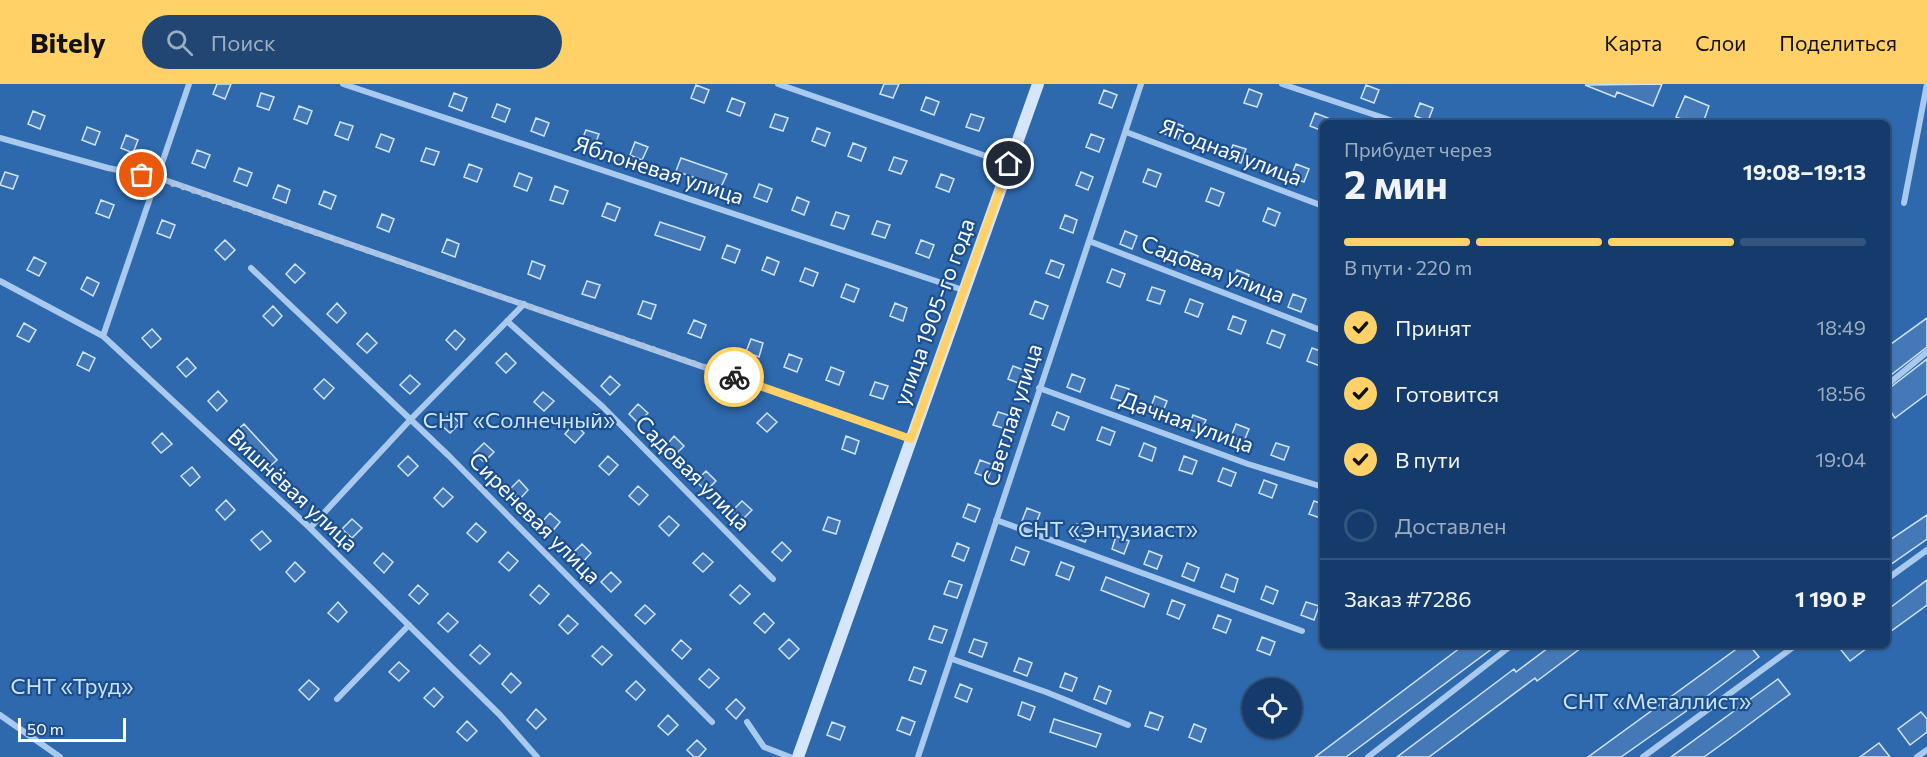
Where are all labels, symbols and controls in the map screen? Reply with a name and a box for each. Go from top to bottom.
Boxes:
search box [142,15,562,69]
text: Bitely [30,25,106,59]
icon: search [163,26,196,59]
text: Поиск [211,29,276,56]
text: Карта [1604,30,1662,55]
text: Слои [1695,30,1746,55]
text: Поделиться [1779,30,1897,55]
street label: Ягодная улица [1156,112,1306,191]
street label: Яблоневая улица [571,129,747,210]
text: Прибудет через [1344,137,1492,161]
pin [983,138,1034,189]
icon: home [992,147,1025,180]
pin [116,149,167,200]
icon: bag [125,158,158,191]
text: 19:08–19:13 [1743,158,1866,185]
text: 2 мин [1344,159,1448,207]
street label: улица 1905-го года [887,215,980,409]
street label: Садовая улица [1138,229,1289,308]
text: В пути · 220 m [1344,255,1472,279]
icon: check [1344,311,1377,344]
text: Принят [1395,314,1471,341]
text: 18:49 [1816,315,1866,339]
street label: Светлая улица [976,340,1047,490]
courier [704,347,764,407]
icon: bike [718,361,751,394]
icon: check [1344,377,1377,410]
text: Готовится [1395,380,1499,407]
text: 18:56 [1817,381,1866,405]
street label: Дачная улица [1117,385,1258,458]
park label: СНТ «Солнечный» [423,406,615,433]
street label: Садовая улица [630,410,756,536]
street label: Вишнёвая улица [223,422,364,557]
icon: check [1344,443,1377,476]
street label: Сиреневая улица [464,446,607,589]
text: В пути [1395,446,1460,473]
text: 19:04 [1816,447,1866,471]
text: Доставлен [1395,512,1507,539]
park label: СНТ «Энтузиаст» [1018,515,1198,542]
text: Заказ #7286 [1344,585,1472,612]
text: 1 190 ₽ [1795,585,1866,612]
park label: СНТ «Труд» [11,672,133,699]
map controls [1242,678,1302,738]
button: locate [1242,678,1302,738]
park label: СНТ «Металлист» [1563,687,1751,714]
scale bar [18,715,126,742]
text: 50 m [27,719,64,738]

